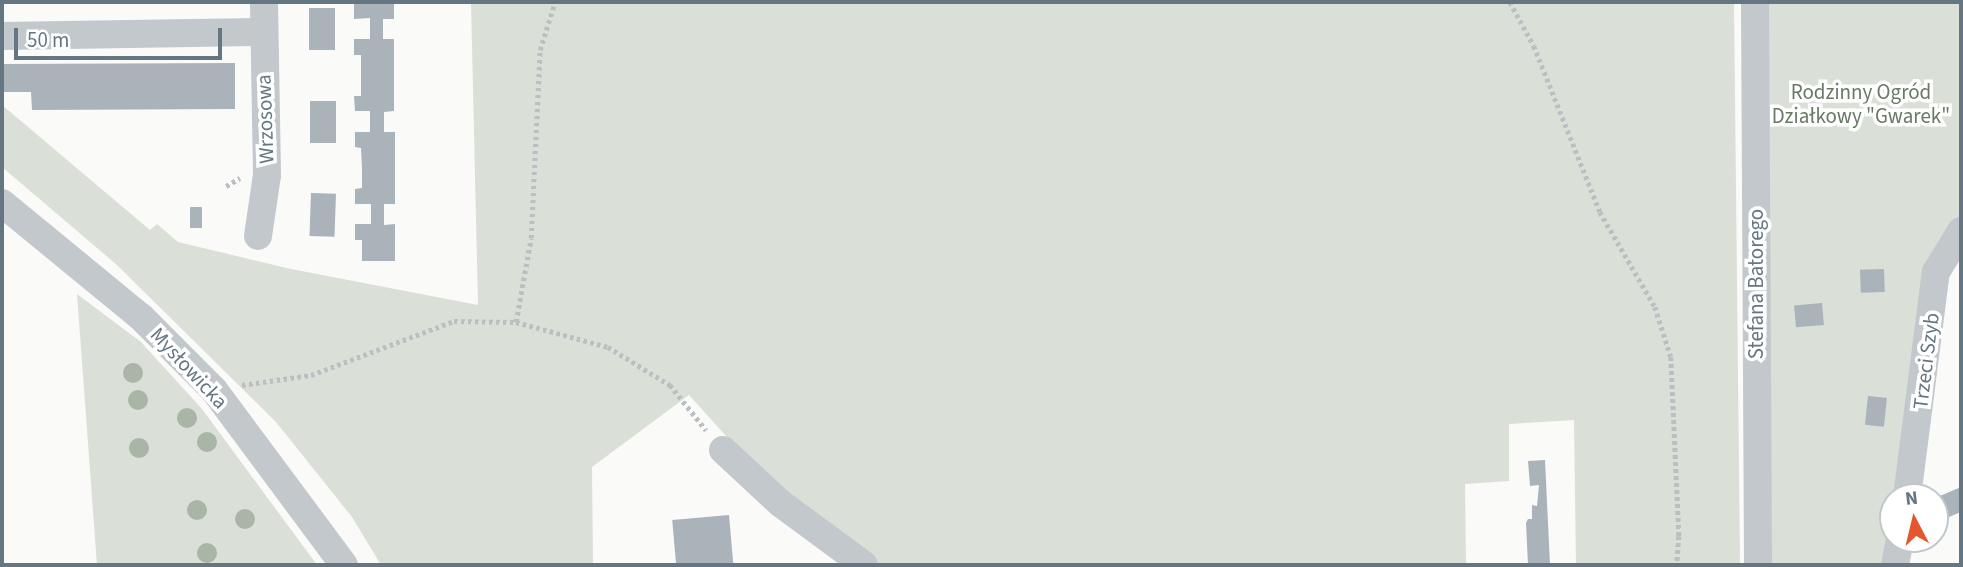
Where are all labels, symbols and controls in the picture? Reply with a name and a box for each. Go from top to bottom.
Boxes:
scale bar [18,14,226,58]
text: 50 m [27,25,69,55]
street label: Wrzosowa [251,74,279,164]
park label: Rodzinny Ogród Działkowy "Gwarek" [1772,79,1950,129]
street label: Stefana Batorego [1743,209,1769,359]
street label: Trzeci Szyb [1908,311,1944,411]
street label: Mysłowicka [145,322,233,414]
north arrow [1879,483,1949,553]
text: N [1904,484,1920,513]

